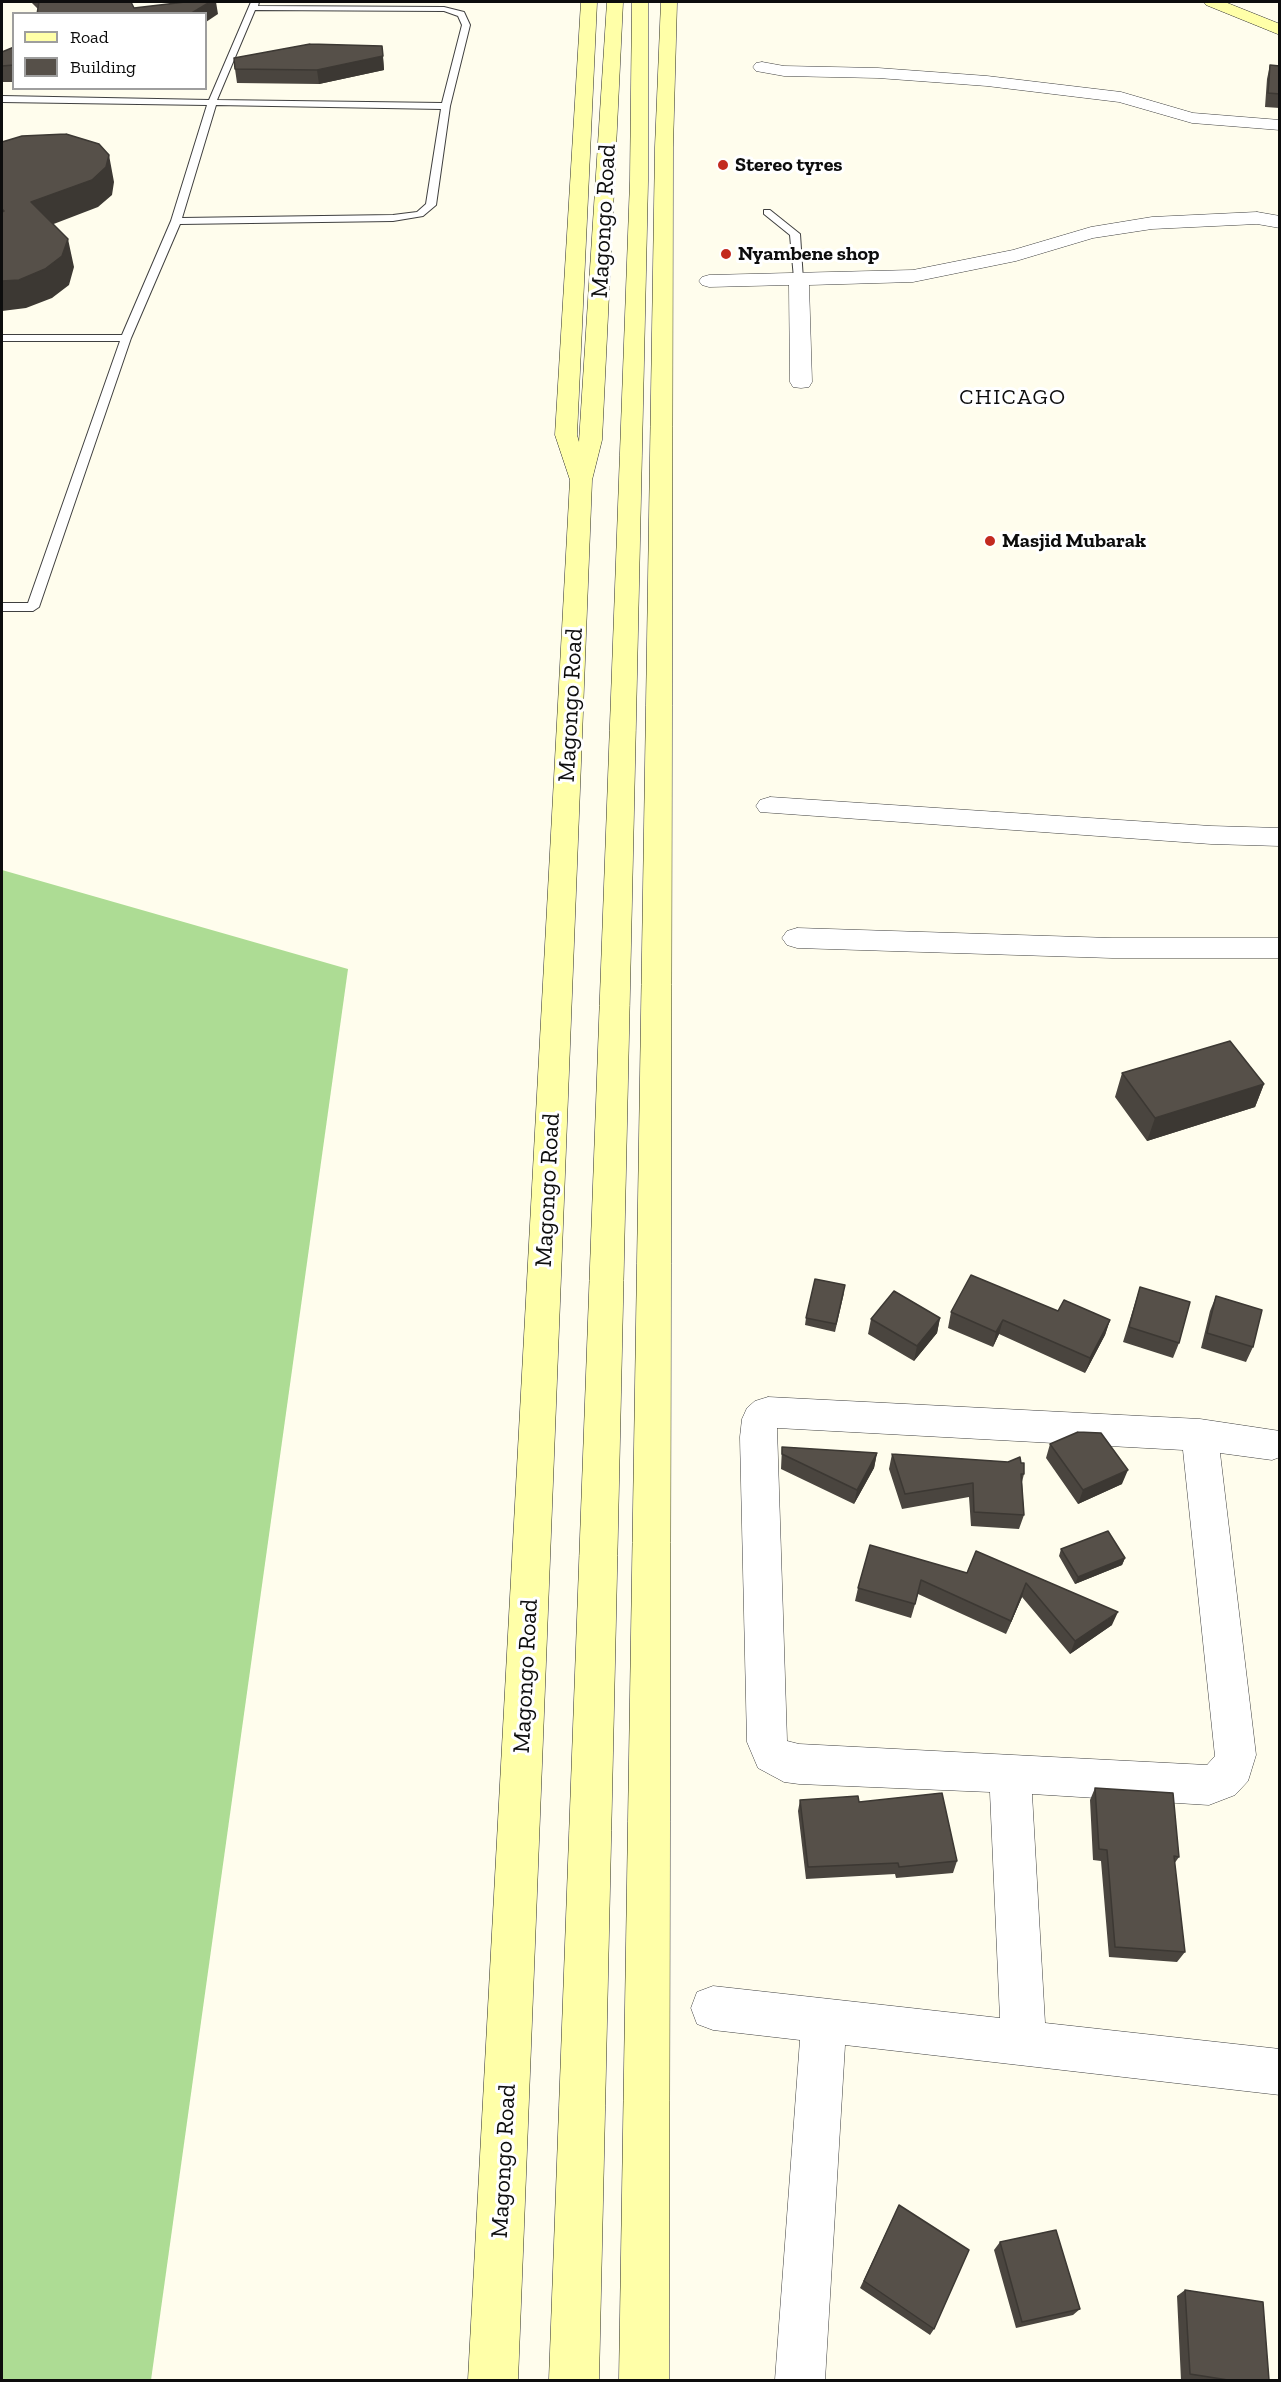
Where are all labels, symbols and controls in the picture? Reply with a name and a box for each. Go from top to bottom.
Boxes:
legend [12,12,207,90]
text: Road [70,26,109,48]
text: Building [70,56,136,78]
street label: Magongo Road [586,143,622,299]
place label: Stereo tyres [735,153,843,177]
marker: Stereo tyres [716,158,730,172]
place label: Nyambene shop [738,242,879,266]
marker: Nyambene shop [719,247,733,261]
district label: CHICAGO [959,385,1067,411]
place label: Masjid Mubarak [1002,529,1146,553]
marker: Masjid Mubarak [983,534,997,548]
street label: Magongo Road [553,627,589,783]
street label: Magongo Road [530,1112,566,1268]
street label: Magongo Road [508,1598,544,1754]
street label: Magongo Road [486,2083,522,2239]

